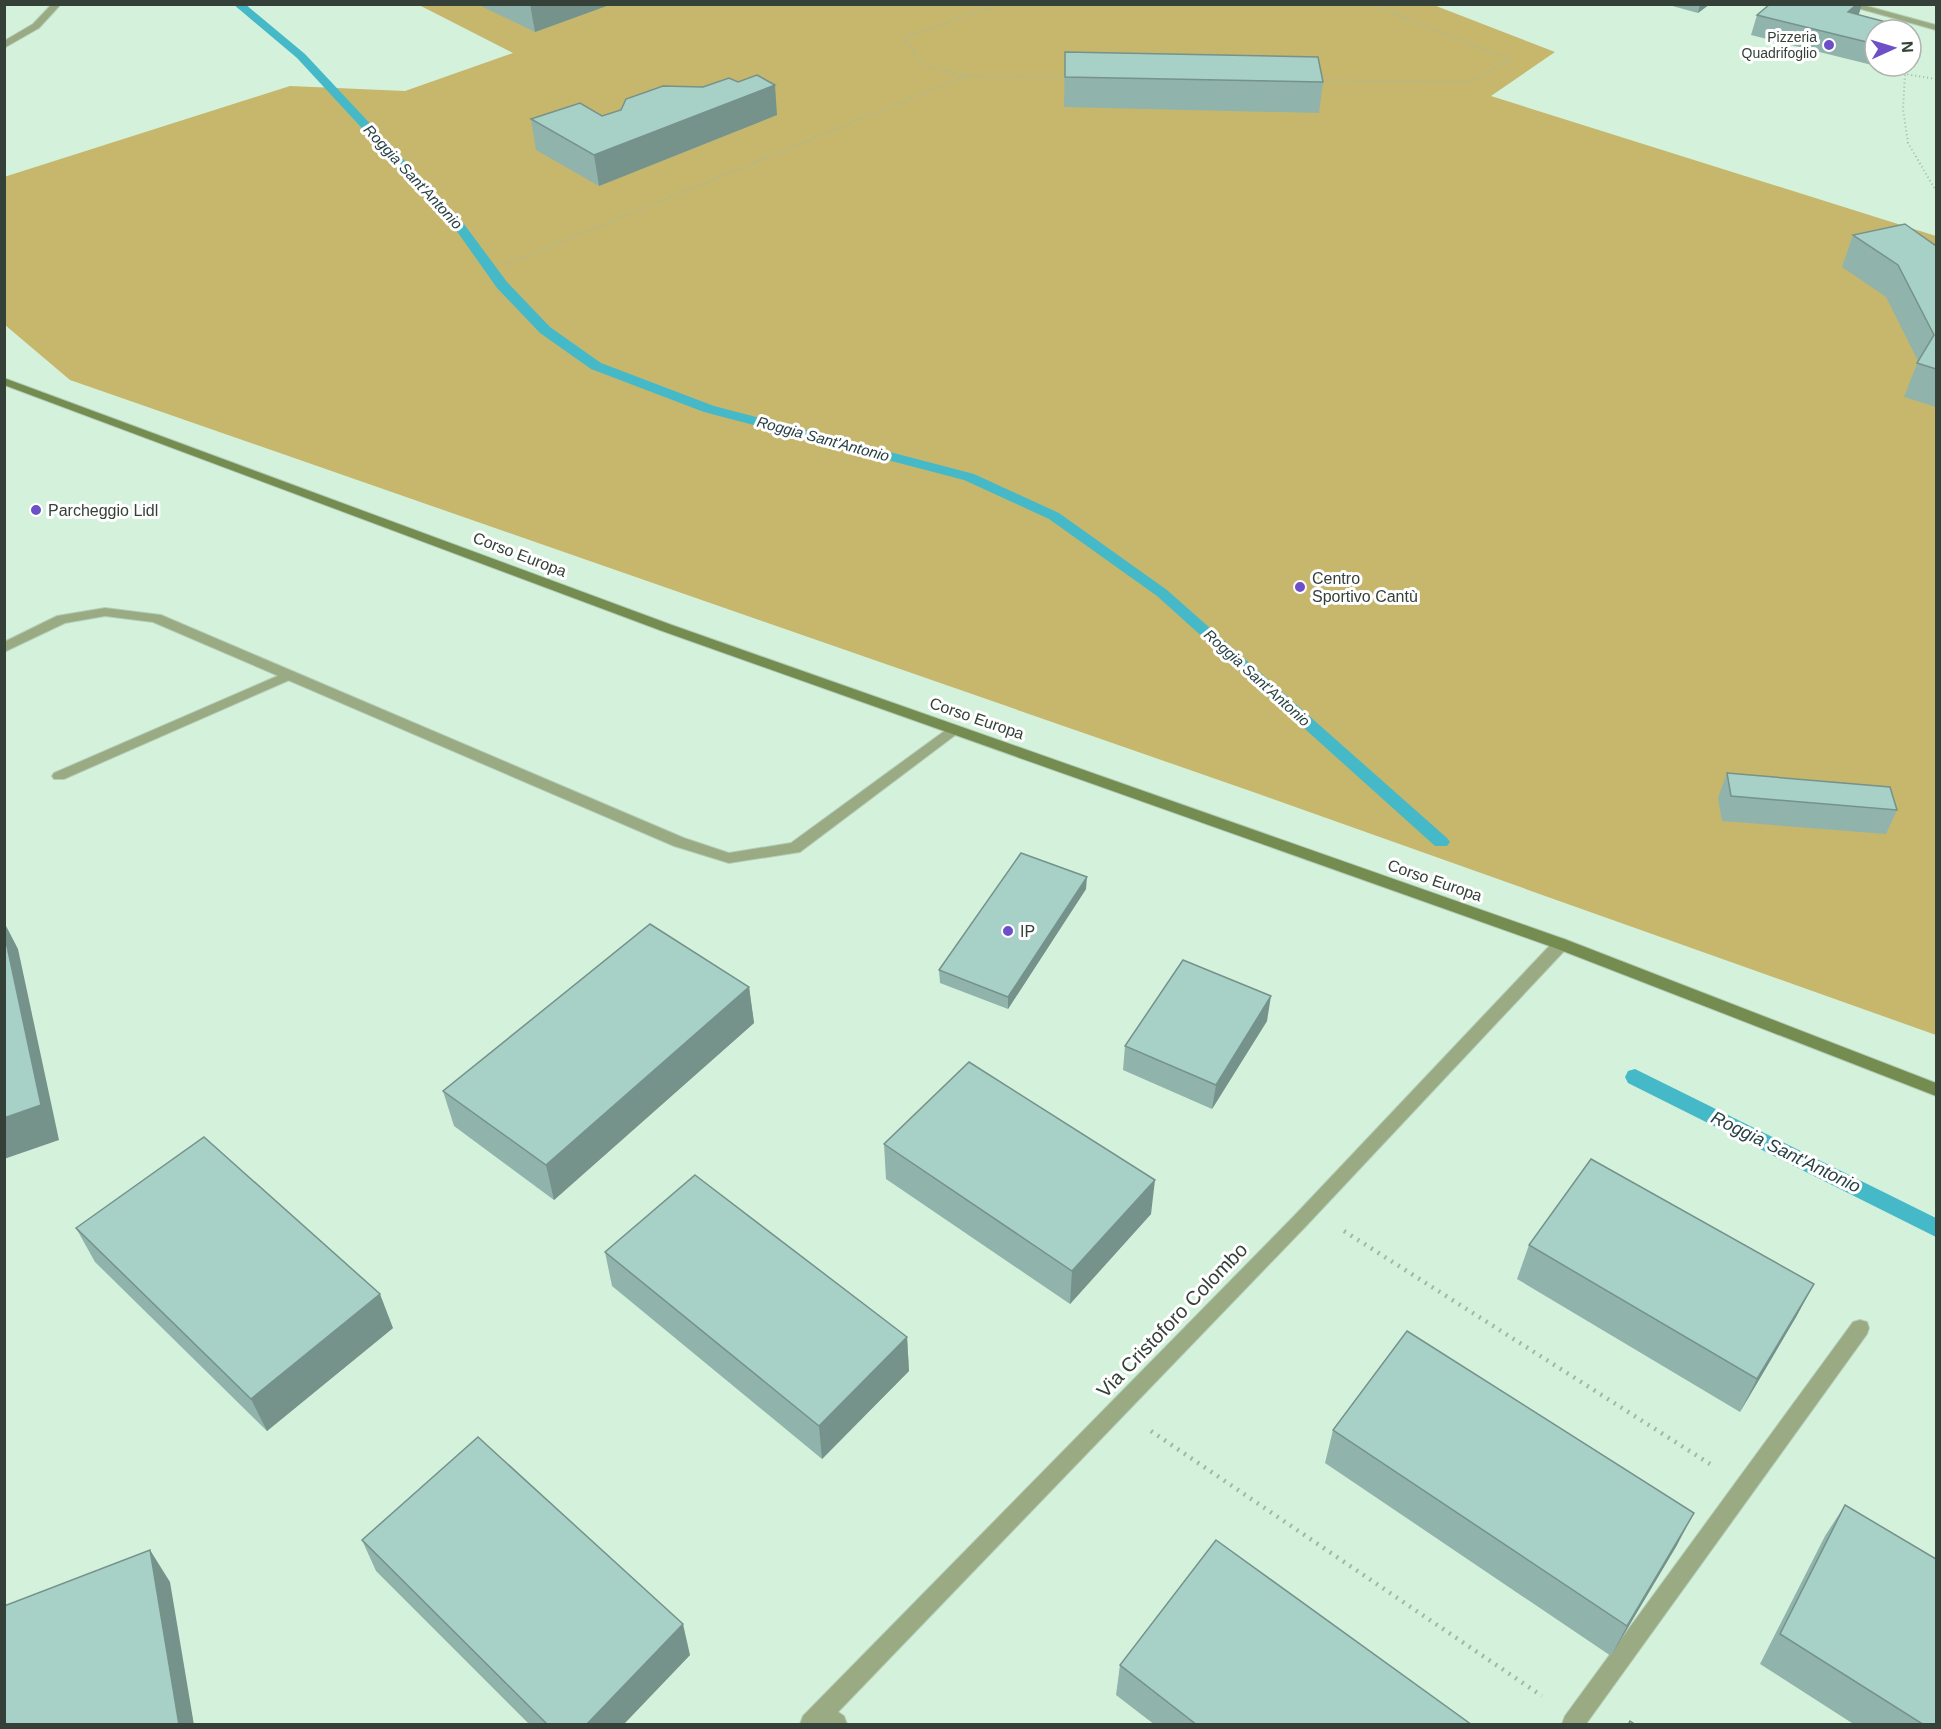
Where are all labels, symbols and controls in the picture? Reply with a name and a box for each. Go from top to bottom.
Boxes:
north arrow [1863,18,1923,78]
place label: Pizzeria Quadrifoglio [1742,29,1817,61]
marker: Pizzeria Quadrifoglio [1822,38,1836,52]
text: N [1899,41,1916,53]
water label: Roggia Sant'Antonio [361,121,466,232]
water label: Roggia Sant'Antonio [755,413,891,464]
place label: Parcheggio Lidl [48,502,158,519]
marker: Parcheggio Lidl [29,503,43,517]
street label: Corso Europa [471,529,569,580]
place label: Centro Sportivo Cantù [1312,570,1418,605]
marker: Centro Sportivo Cantù [1293,580,1307,594]
water label: Roggia Sant'Antonio [1201,626,1314,730]
street label: Corso Europa [927,694,1026,743]
street label: Corso Europa [1385,856,1484,905]
place label: IP [1020,923,1035,940]
marker: IP [1001,924,1015,938]
water label: Roggia Sant'Antonio [1708,1107,1864,1197]
street label: Via Cristoforo Colombo [1092,1238,1252,1402]

